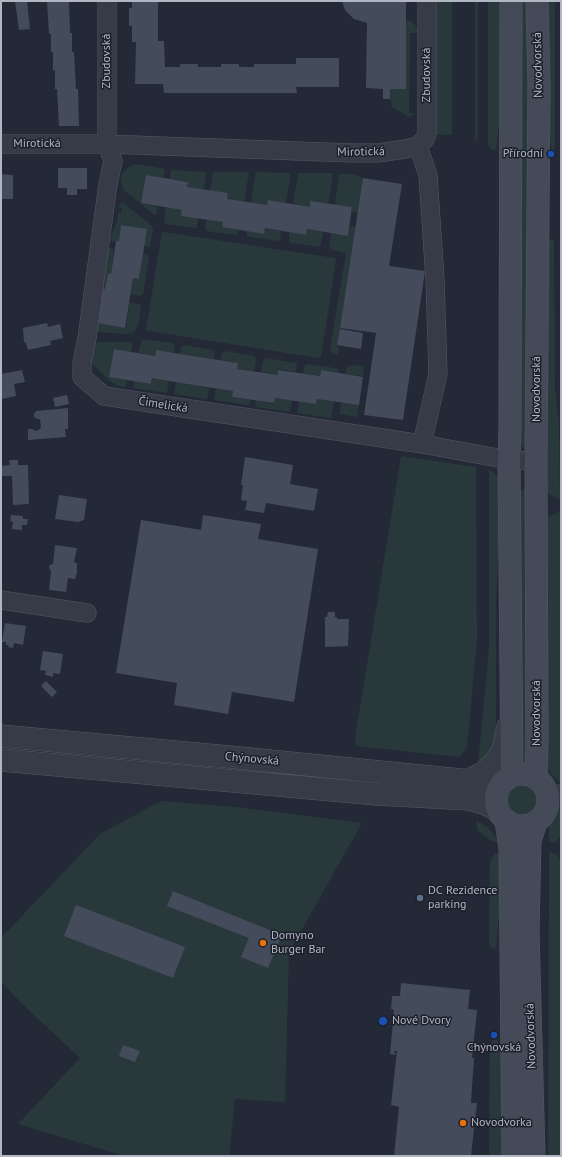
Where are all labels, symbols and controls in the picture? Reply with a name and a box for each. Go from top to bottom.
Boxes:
street label: Novodvorská [530,32,546,98]
street label: Zbudovská [100,34,114,88]
street label: Zbudovská [420,48,434,102]
street label: Mirotická [13,137,61,151]
street label: Mirotická [337,144,385,160]
place label: Přírodní [503,147,543,161]
marker: Přírodní [546,149,556,159]
street label: Novodvorská [530,356,544,422]
street label: Čimelická [137,394,189,416]
street label: Novodvorská [530,680,544,746]
street label: Chýnovská [224,749,280,769]
place label: DC Rezidence parking [428,884,497,912]
marker: DC Rezidence parking [415,893,425,903]
place label: Domyno Burger Bar [271,929,325,957]
marker: Domyno Burger Bar [258,938,268,948]
street label: Novodvorská [523,1003,539,1069]
place label: Nové Dvory [392,1014,451,1028]
marker: Nové Dvory [377,1015,389,1027]
marker: Chýnovská [489,1030,499,1040]
place label: Chýnovská [467,1041,521,1055]
place label: Novodvorka [471,1116,532,1130]
marker: Novodvorka [458,1118,468,1128]

